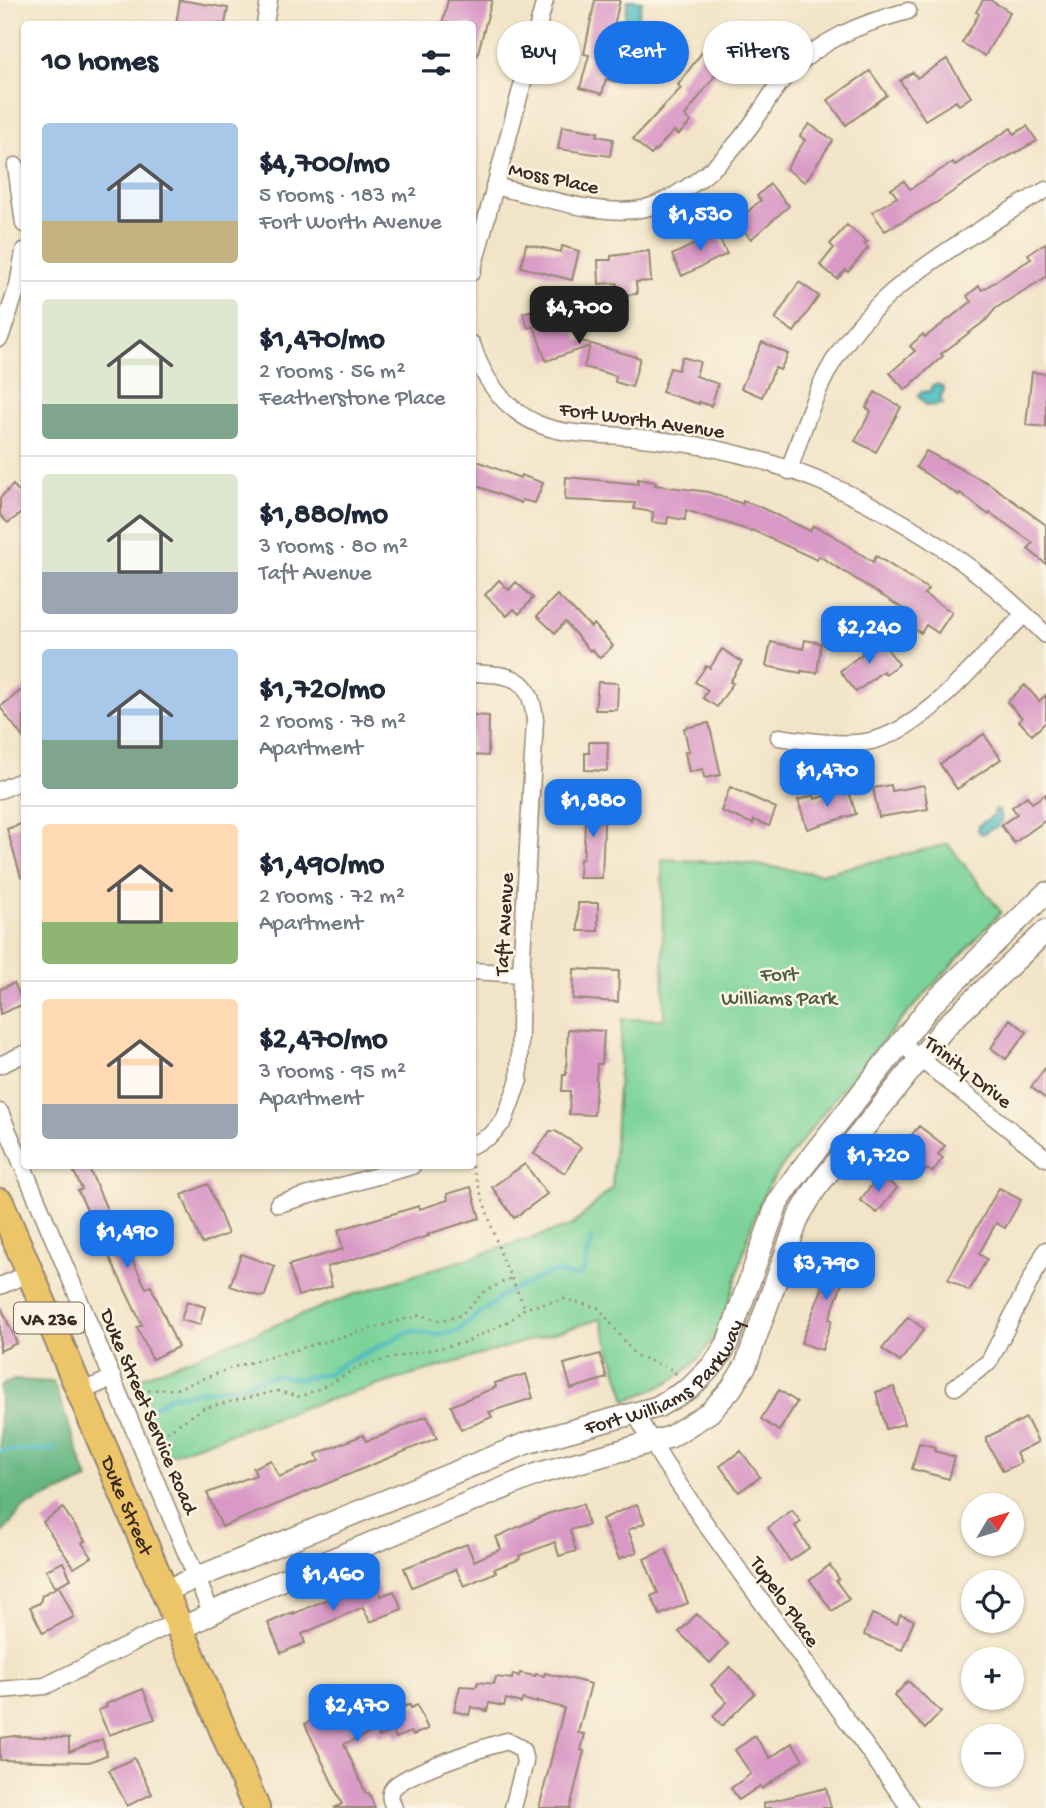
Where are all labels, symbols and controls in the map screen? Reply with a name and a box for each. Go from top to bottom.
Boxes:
chip: Buy [497,21,580,84]
chip: Rent [594,21,689,84]
chip: Filters [703,21,813,84]
icon: filters [417,44,455,82]
text: 10 homes [42,46,158,81]
text: $4,700/mo [259,148,390,183]
icon: home [98,151,182,235]
street label: Moss Place [506,159,602,202]
text: 5 rooms · 183 m² [259,183,416,210]
pin: $1,530 [643,194,757,253]
text: $1,530 [668,202,732,229]
text: Fort Worth Avenue [259,210,442,237]
pin: $4,700 [522,286,636,346]
text: $4,700 [546,295,612,322]
text: $1,470/mo [259,324,385,359]
icon: home [98,327,182,411]
text: 2 rooms · 56 m² [259,359,405,386]
text: Featherstone Place [259,386,445,413]
street label: Fort Worth Avenue [556,398,727,447]
text: $1,880/mo [259,499,388,534]
icon: home [98,502,182,586]
text: 3 rooms · 80 m² [259,534,408,561]
text: Taft Avenue [259,561,372,588]
pin: $2,240 [812,606,926,666]
text: $2,240 [837,615,901,642]
text: $1,720/mo [259,674,385,709]
icon: home [98,677,182,761]
text: 2 rooms · 78 m² [259,709,406,736]
text: Apartment [259,736,363,763]
pin: $1,470 [770,750,884,809]
text: $1,470 [796,758,858,785]
pin: $1,880 [536,780,650,839]
text: $1,880 [560,788,626,815]
text: $1,490/mo [259,849,384,884]
icon: home [98,852,182,936]
street label: Taft Avenue [491,871,522,977]
text: 2 rooms · 72 m² [259,884,405,911]
text: Apartment [259,911,363,938]
park label: Fort Williams Park [721,964,839,1013]
text: $2,470/mo [259,1024,388,1059]
icon: home [98,1027,182,1111]
street label: Trinity Drive [917,1031,1017,1116]
text: 3 rooms · 95 m² [259,1059,406,1086]
text: Apartment [259,1086,363,1113]
pin: $1,720 [821,1134,935,1194]
text: $1,720 [846,1143,910,1170]
pin: $1,490 [70,1210,184,1270]
text: $1,490 [96,1219,158,1246]
pin: $3,790 [769,1242,883,1302]
text: $3,790 [793,1251,859,1278]
road number: VA 236 [14,1302,84,1334]
street label: Duke Street Service Road [95,1305,205,1517]
street label: Fort Williams Parkway [581,1317,751,1443]
street label: Duke Street [96,1452,160,1558]
north arrow [961,1493,1024,1556]
map controls [961,1493,1024,1787]
street label: Tupelo Place [742,1552,824,1654]
pin: $1,460 [276,1554,390,1613]
text: $1,460 [302,1562,364,1589]
button: locate [961,1570,1024,1633]
button: + [961,1647,1024,1710]
pin: $2,470 [300,1684,414,1744]
text: $2,470 [325,1693,389,1720]
button: − [961,1724,1024,1787]

